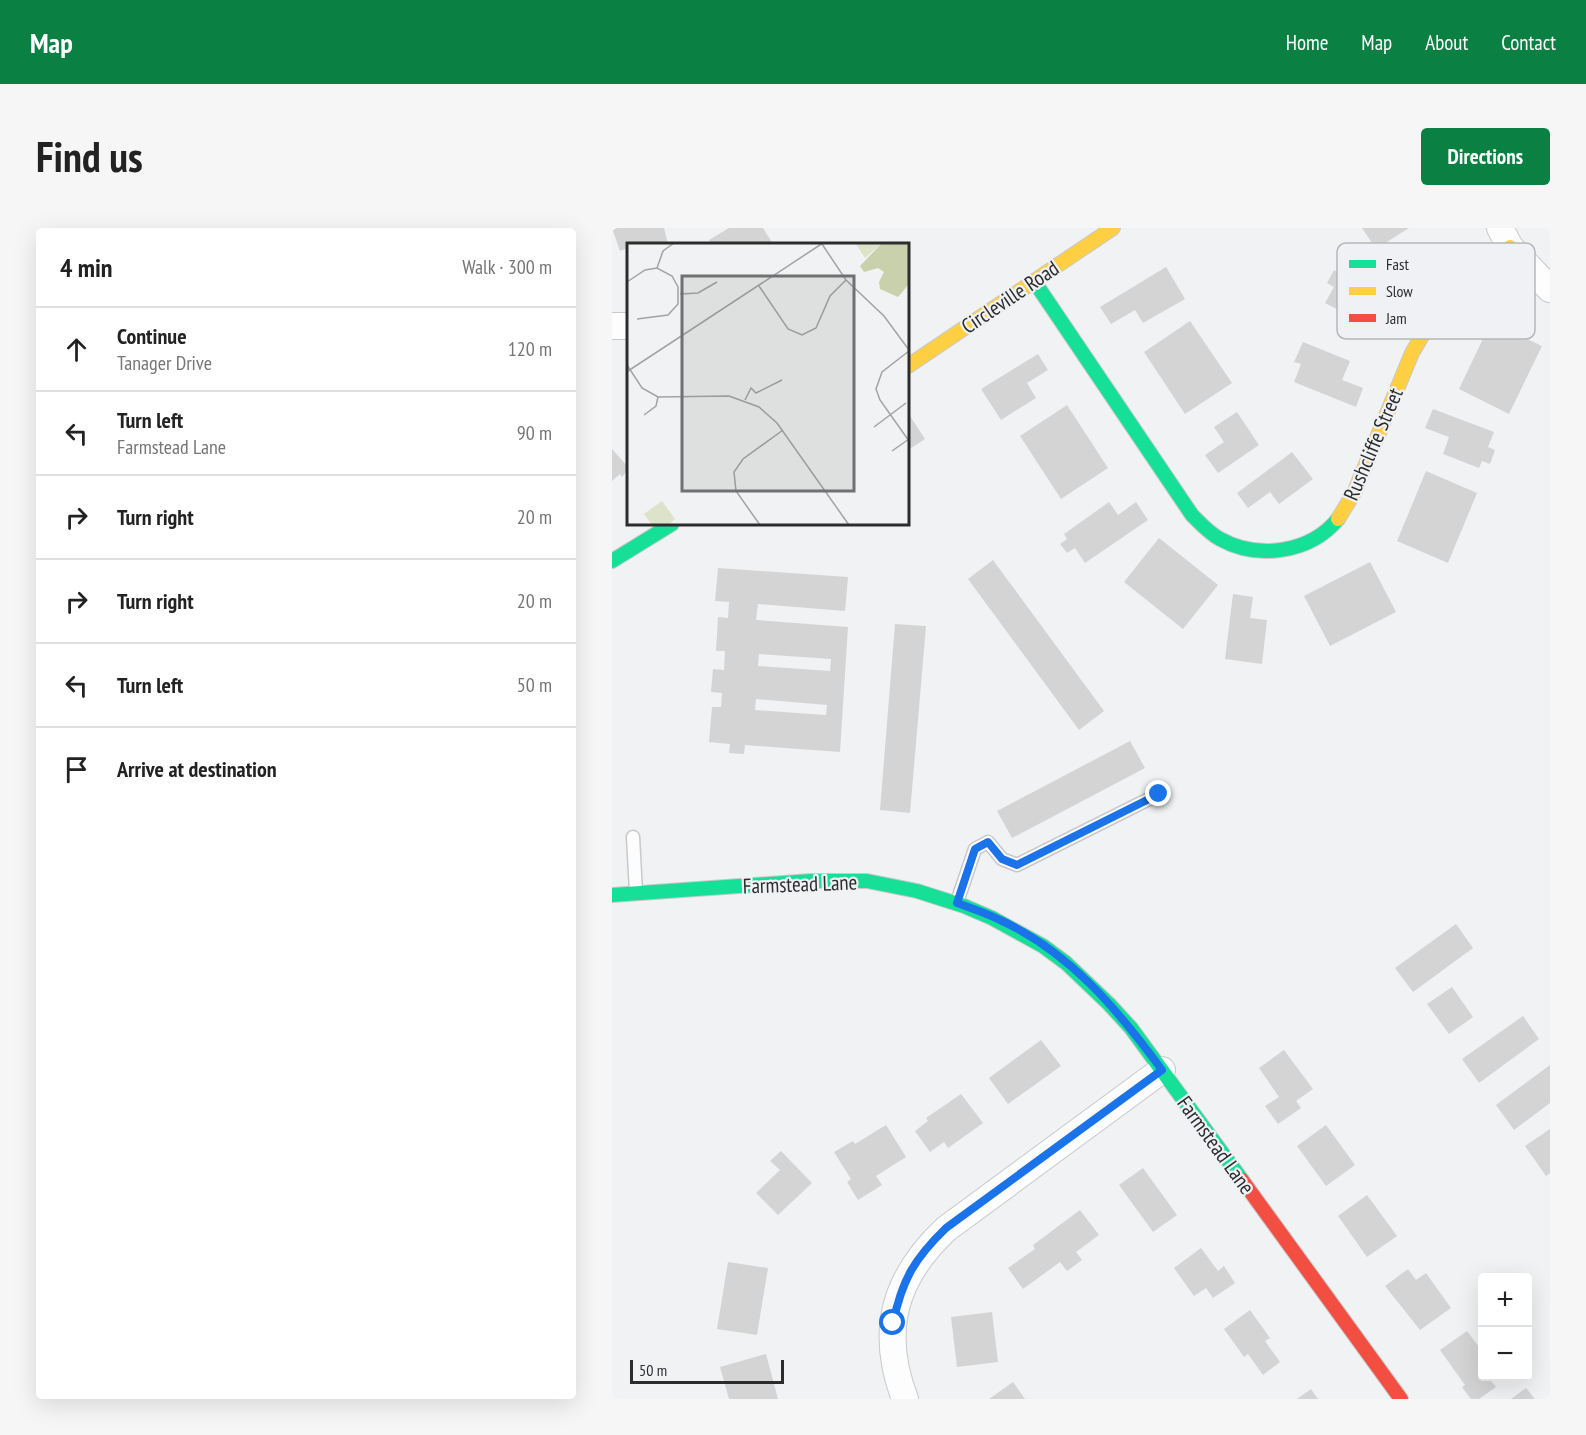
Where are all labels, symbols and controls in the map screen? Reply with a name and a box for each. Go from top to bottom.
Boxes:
text: Map [30,24,73,61]
text: Home [1286,29,1328,56]
text: Map [1361,29,1392,56]
text: About [1425,29,1468,56]
text: Contact [1501,29,1556,56]
button: Directions [1421,128,1550,185]
text: Find us [36,129,143,184]
inset map [627,243,909,525]
legend [1337,243,1535,339]
text: 4 min [60,251,113,284]
text: Walk · 300 m [462,254,552,280]
street label: Circleville Road [956,254,1064,340]
text: Fast [1386,254,1409,274]
text: Slow [1386,281,1413,301]
text: Jam [1385,308,1407,328]
text: Continue [117,322,187,350]
icon: ahead [60,333,93,366]
text: 120 m [508,336,552,362]
text: Tanager Drive [117,350,212,376]
street label: Rushcliffe Street [1337,383,1409,504]
text: Turn left [117,406,183,434]
icon: left [60,417,93,450]
text: 90 m [517,420,552,446]
text: Farmstead Lane [117,434,226,460]
icon: right [60,501,93,534]
text: Turn right [117,503,194,531]
text: 20 m [517,504,552,530]
icon: right [60,585,93,618]
text: Turn right [117,587,194,615]
text: 20 m [517,588,552,614]
icon: left [60,669,93,702]
text: Turn left [117,671,183,699]
text: 50 m [517,672,552,698]
icon: arrive [60,753,93,786]
text: Arrive at destination [117,755,277,783]
route end [1145,780,1171,806]
street label: Farmstead Lane [742,869,858,899]
street label: Farmstead Lane [1171,1091,1261,1199]
map controls [1478,1273,1532,1381]
button: + [1478,1273,1532,1327]
route start [879,1309,905,1335]
button: − [1478,1327,1532,1381]
scale bar [630,1357,784,1384]
text: 50 m [639,1360,667,1380]

